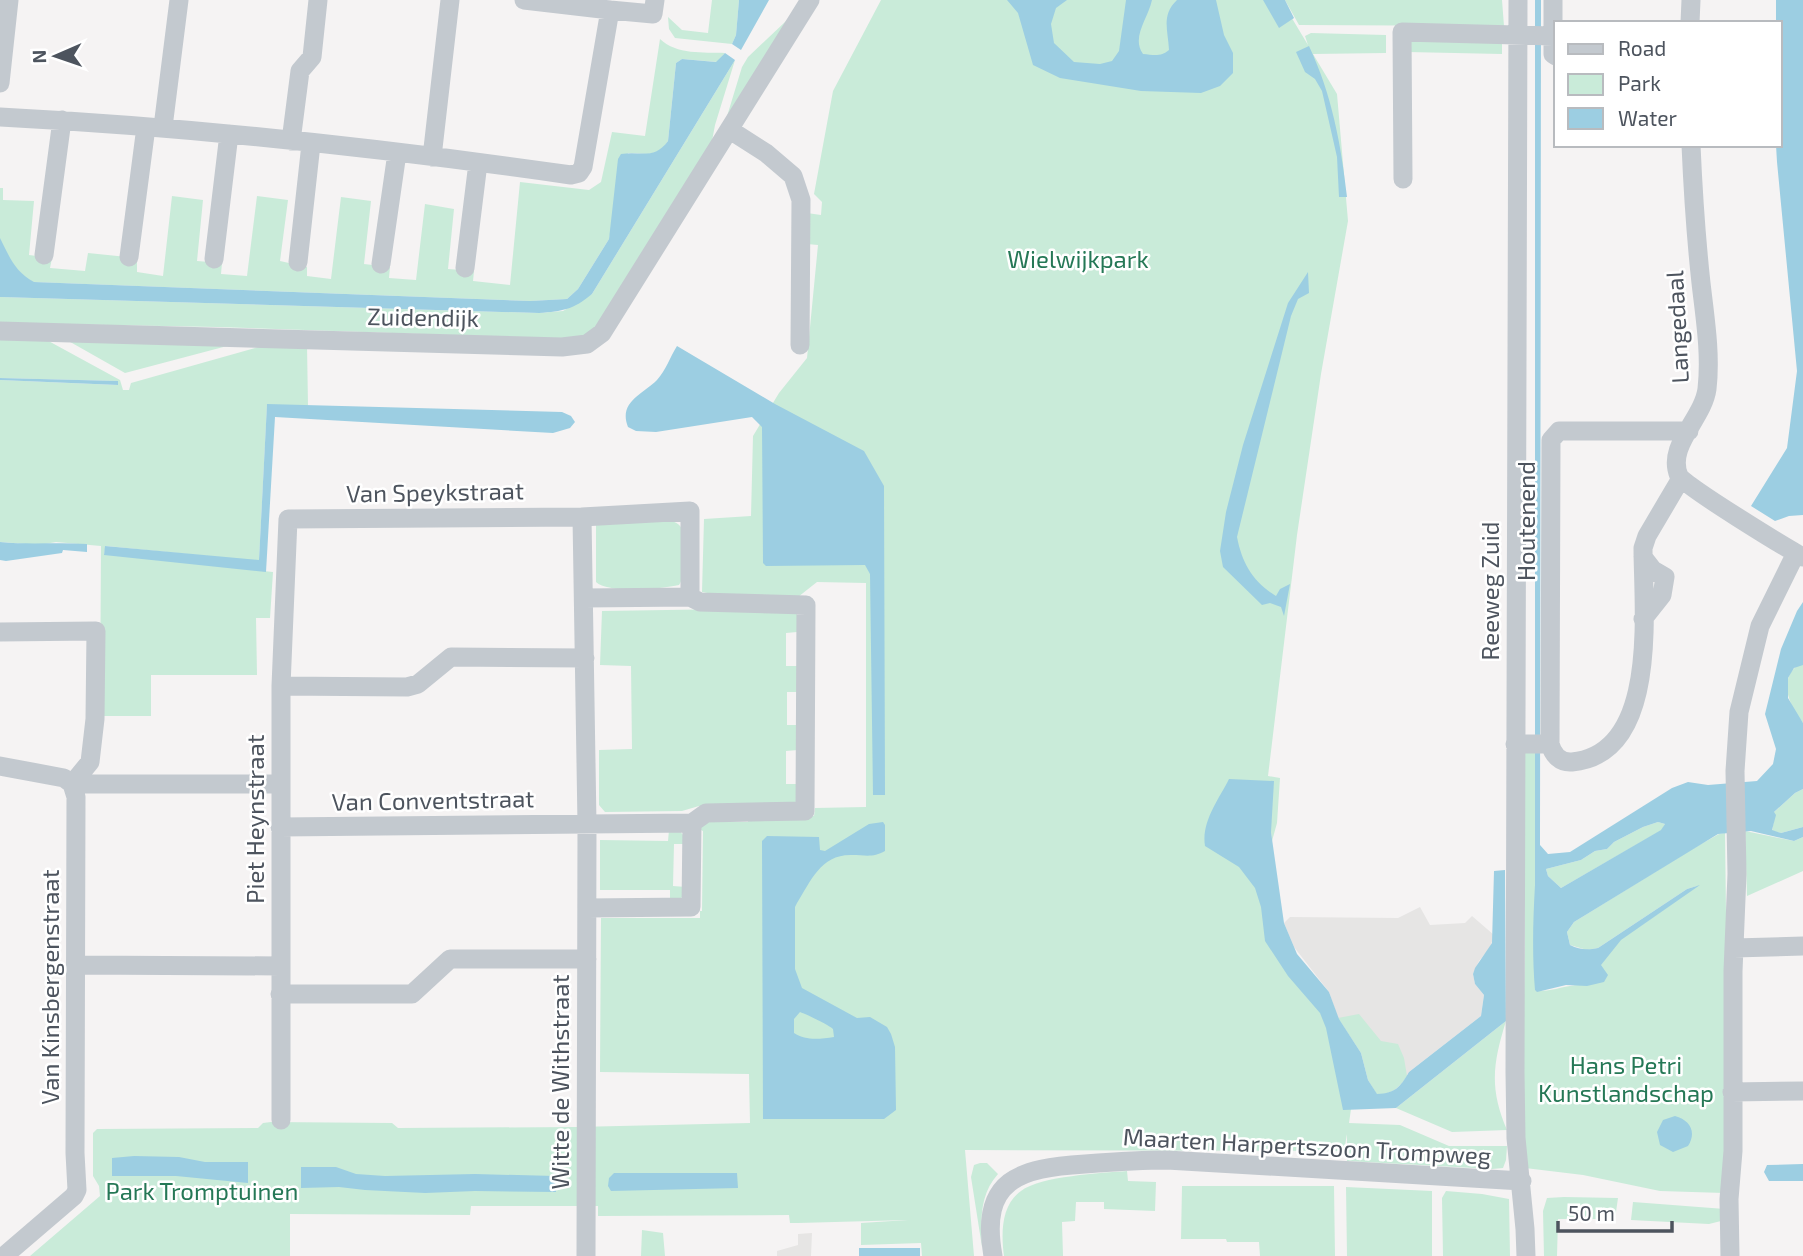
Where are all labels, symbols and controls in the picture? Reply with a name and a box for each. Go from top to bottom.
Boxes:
north arrow [21,21,91,91]
legend [1554,21,1782,147]
text: Road [1618,35,1666,60]
text: N [27,49,50,64]
text: Park [1618,70,1661,95]
text: Water [1618,105,1677,130]
park label: Wielwijkpark [1007,244,1149,273]
street label: Langedaal [1659,270,1694,384]
street label: Zuidendijk [367,301,479,332]
street label: Houtenend [1511,461,1540,581]
street label: Van Speykstraat [346,475,524,508]
street label: Reeweg Zuid [1475,522,1504,660]
street label: Piet Heynstraat [240,734,269,904]
street label: Van Conventstraat [331,783,535,816]
street label: Van Kinsbergenstraat [35,869,64,1105]
street label: Witte de Withstraat [545,974,574,1190]
park label: Hans Petri Kunstlandschap [1538,1050,1714,1107]
street label: Maarten Harpertszoon Trompweg [1122,1121,1492,1170]
park label: Park Tromptuinen [106,1176,298,1205]
scale bar [1558,1190,1672,1234]
text: 50 m [1568,1200,1615,1225]

